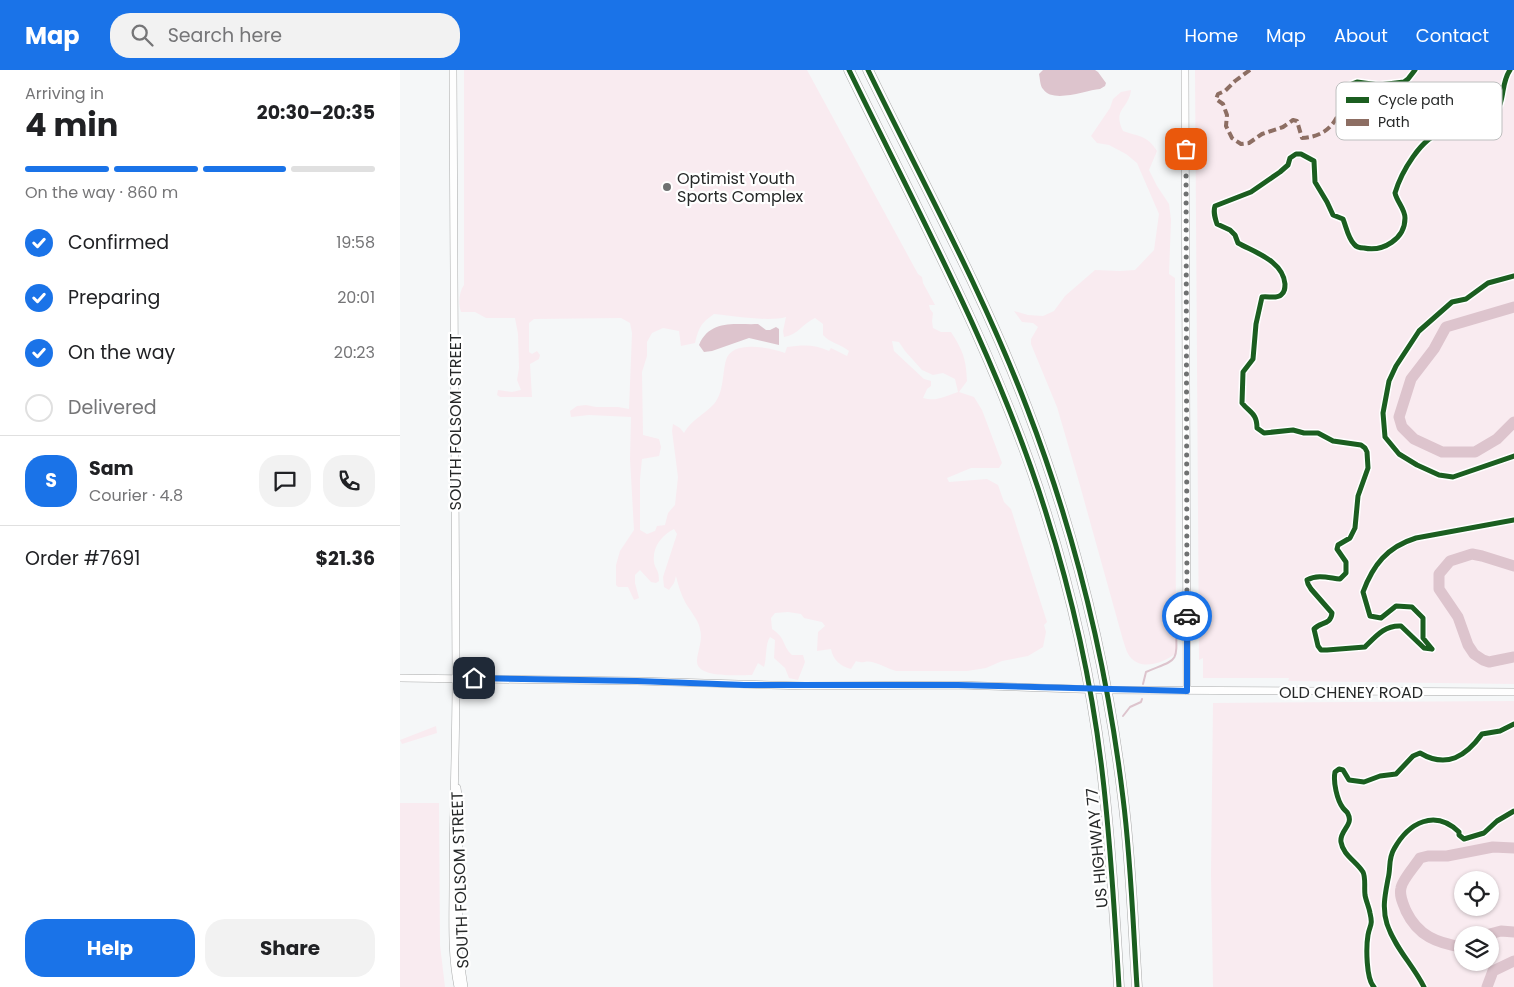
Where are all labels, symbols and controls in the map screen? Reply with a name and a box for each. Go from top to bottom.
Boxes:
search box [110,13,460,58]
text: Map [25,19,80,52]
icon: search [128,21,156,49]
text: Search here [168,22,282,49]
text: Home [1184,23,1238,48]
text: Map [1266,23,1306,48]
text: About [1334,23,1388,48]
text: Contact [1416,23,1489,48]
text: Arriving in [25,82,104,105]
legend [1336,82,1502,140]
text: Cycle path [1378,90,1454,110]
text: 20:30–20:35 [257,99,375,126]
text: 4 min [25,102,118,147]
text: Path [1378,112,1410,132]
pin [1165,128,1207,170]
icon: bag [1172,135,1200,163]
place label: Optimist Youth Sports Complex [677,167,804,208]
text: On the way · 860 m [25,181,178,204]
marker: Optimist Youth Sports Complex [661,181,673,193]
icon: check [25,229,53,257]
text: Confirmed [68,229,169,256]
text: 19:58 [336,231,375,254]
icon: check [25,284,53,312]
text: Preparing [68,284,160,311]
text: 20:01 [337,286,375,309]
street label: SOUTH FOLSOM STREET [444,333,467,511]
icon: check [25,339,53,367]
text: On the way [68,339,175,366]
text: 20:23 [334,341,375,364]
text: Delivered [68,394,157,421]
text: Sam [89,455,134,482]
button: chat [259,455,311,507]
button: phone [323,455,375,507]
text: S [45,467,57,494]
text: Courier · 4.8 [89,484,183,507]
text: Order #7691 [25,545,140,572]
text: $21.36 [316,545,375,572]
courier [1162,591,1212,641]
icon: car [1173,602,1201,630]
pin [453,657,495,699]
icon: home [460,664,488,692]
street label: OLD CHENEY ROAD [1279,681,1423,704]
street label: US HIGHWAY 77 [1080,787,1114,909]
street label: SOUTH FOLSOM STREET [445,791,475,969]
map controls [1454,871,1499,971]
button: locate [1454,871,1499,916]
button: Help [25,919,195,977]
button: Share [205,919,375,977]
button: layers [1454,926,1499,971]

